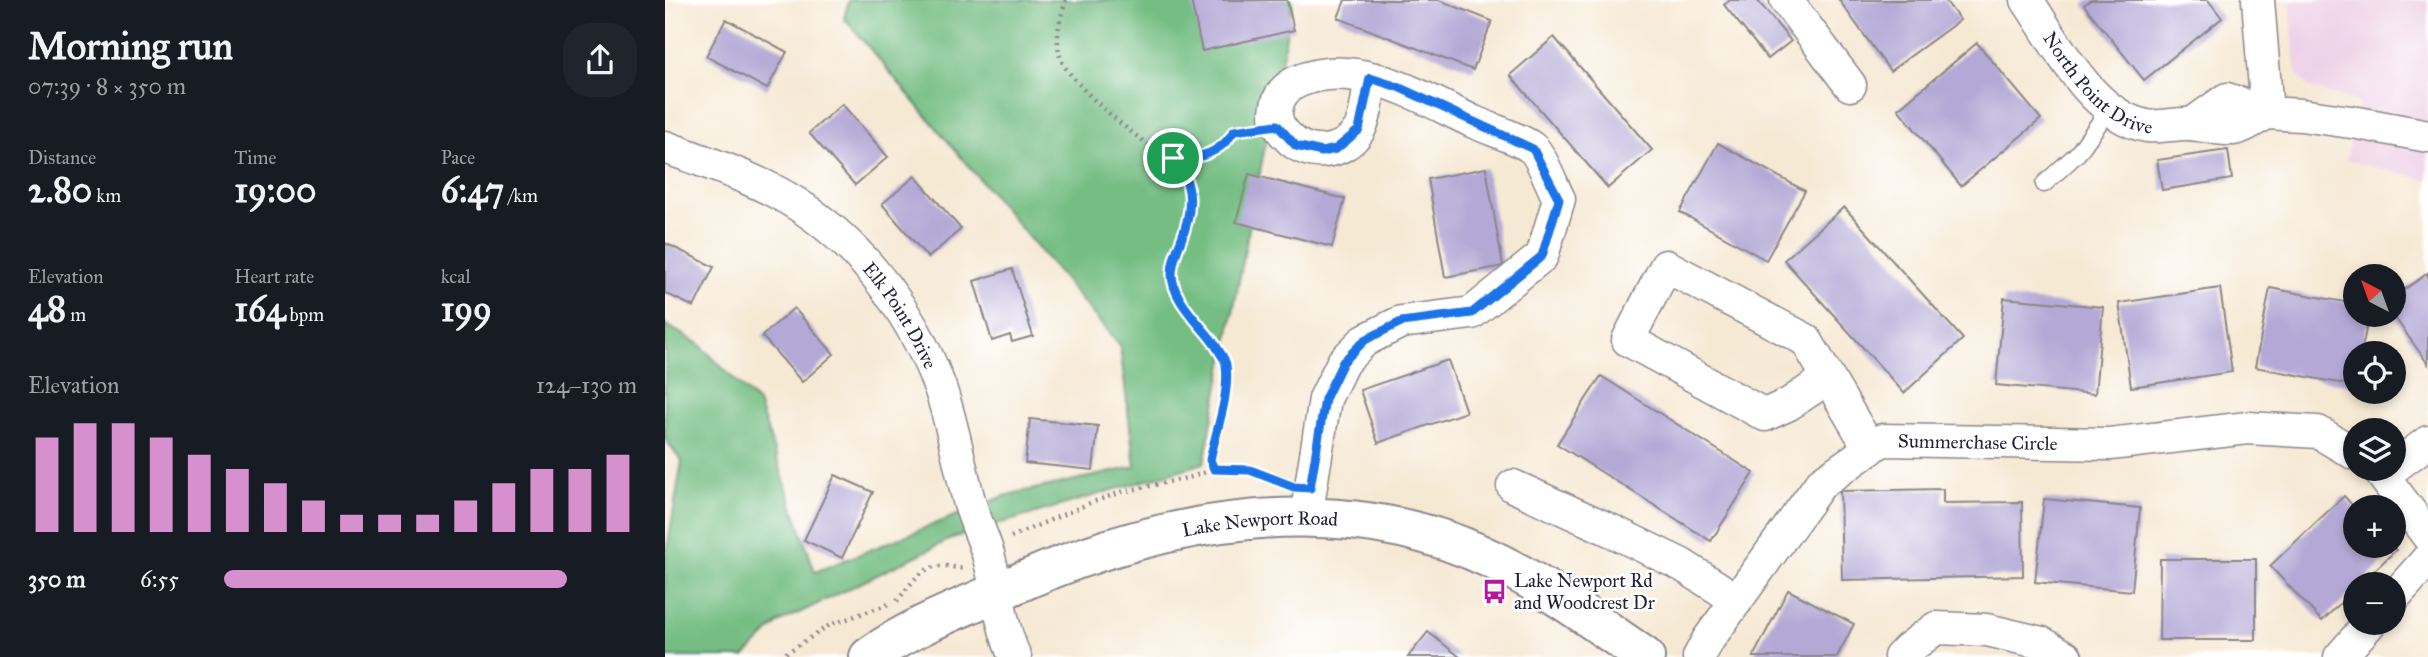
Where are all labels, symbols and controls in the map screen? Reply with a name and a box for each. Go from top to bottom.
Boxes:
text: Morning run [28,23,233,69]
button: share [563,23,637,97]
street label: North Point Drive [2038,28,2154,139]
text: 07:39 · 8 × 350 m [28,72,186,100]
pin [1143,128,1203,188]
icon: arrive [1154,139,1192,177]
text: Distance [28,146,96,169]
text: Time [234,146,276,169]
text: Pace [441,146,475,169]
text: 2.80 [28,169,92,212]
text: 19:00 [234,169,316,212]
text: 6:47 [441,169,504,212]
text: km [92,184,121,207]
text: /km [504,184,538,207]
street label: Elk Point Drive [858,257,942,372]
north arrow [2343,264,2406,327]
map controls [2343,264,2406,635]
text: Elevation [28,265,103,288]
text: Heart rate [234,265,314,288]
text: kcal [441,265,471,288]
text: 48 [28,288,66,331]
text: 164 [234,288,286,331]
text: 199 [441,288,492,331]
text: m [66,303,86,326]
text: bpm [286,303,324,326]
button: locate [2343,341,2406,404]
text: Elevation [28,371,119,399]
text: 124–130 m [536,371,637,399]
button: layers [2343,418,2406,481]
street label: Summerchase Circle [1898,429,2058,455]
button: + [2343,495,2406,558]
street label: Lake Newport Road [1180,506,1339,542]
text: 350 m [28,565,86,593]
text: 6:55 [140,565,179,593]
place label: Lake Newport Rd and Woodcrest Dr [1514,569,1656,614]
button: − [2343,572,2406,635]
bus stop icon: Lake Newport Rd and Woodcrest Dr [1480,577,1508,605]

